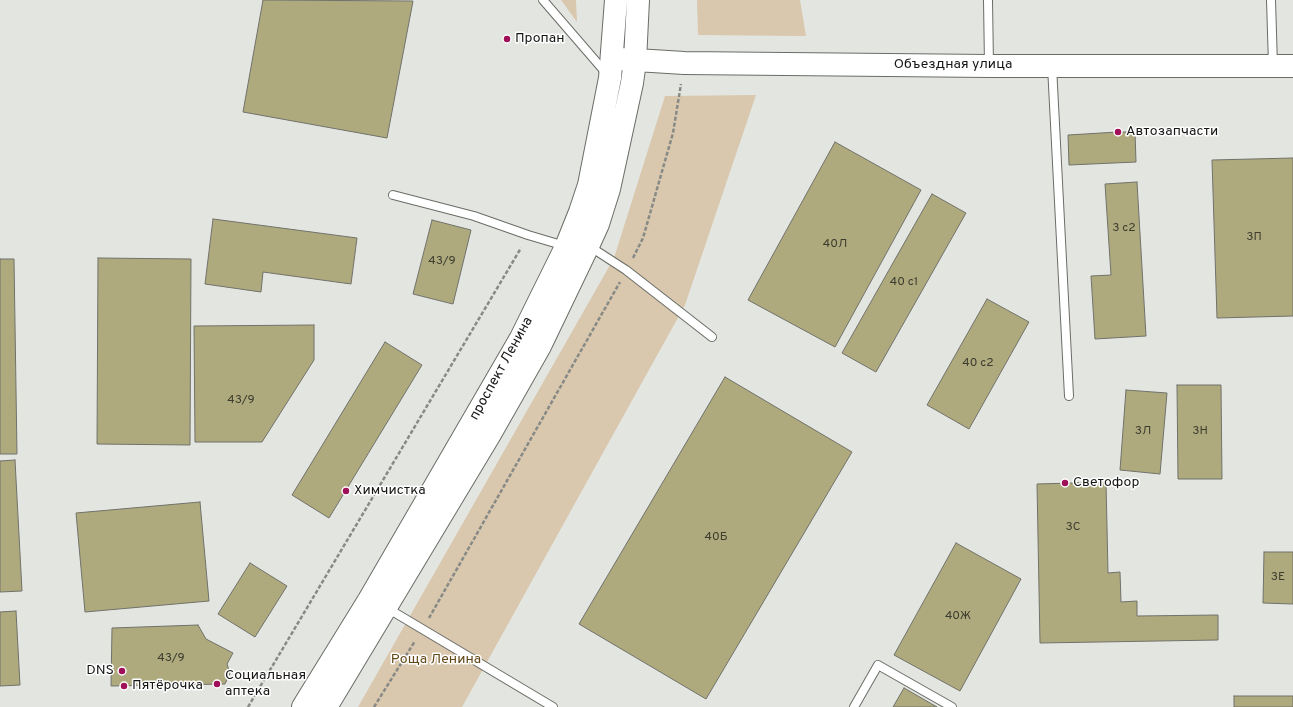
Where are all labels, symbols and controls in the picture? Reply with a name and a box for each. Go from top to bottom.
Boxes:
place label: Пропан [515,31,564,47]
marker: Пропан [502,34,512,44]
street label: Объездная улица [894,57,1012,73]
place label: Автозапчасти [1126,124,1218,140]
marker: Автозапчасти [1113,127,1123,137]
house number: 3 с2 [1112,222,1136,236]
house number: 3П [1246,231,1262,245]
house number: 40Л [823,238,847,252]
house number: 43/9 [428,255,456,269]
house number: 40 с1 [890,276,918,290]
street label: проспект Ленина [467,314,537,424]
house number: 40 с2 [962,357,994,371]
house number: 43/9 [227,394,255,408]
house number: 3Л [1135,425,1151,439]
house number: 3Н [1192,425,1208,439]
place label: Светофор [1073,475,1139,491]
marker: Светофор [1060,478,1070,488]
place label: Химчистка [354,483,426,499]
marker: Химчистка [341,486,351,496]
house number: 3С [1066,521,1080,535]
house number: 40Б [704,531,728,545]
house number: 3Е [1271,571,1285,585]
house number: 40Ж [945,610,971,624]
house number: 43/9 [157,652,185,666]
park label: Роща Ленина [391,652,481,668]
place label: DNS [86,663,114,679]
marker: DNS [117,666,127,676]
place label: Социальная аптека [225,668,306,700]
place label: Пятёрочка [132,678,203,694]
marker: Социальная аптека [212,679,222,689]
marker: Пятёрочка [119,681,129,691]

